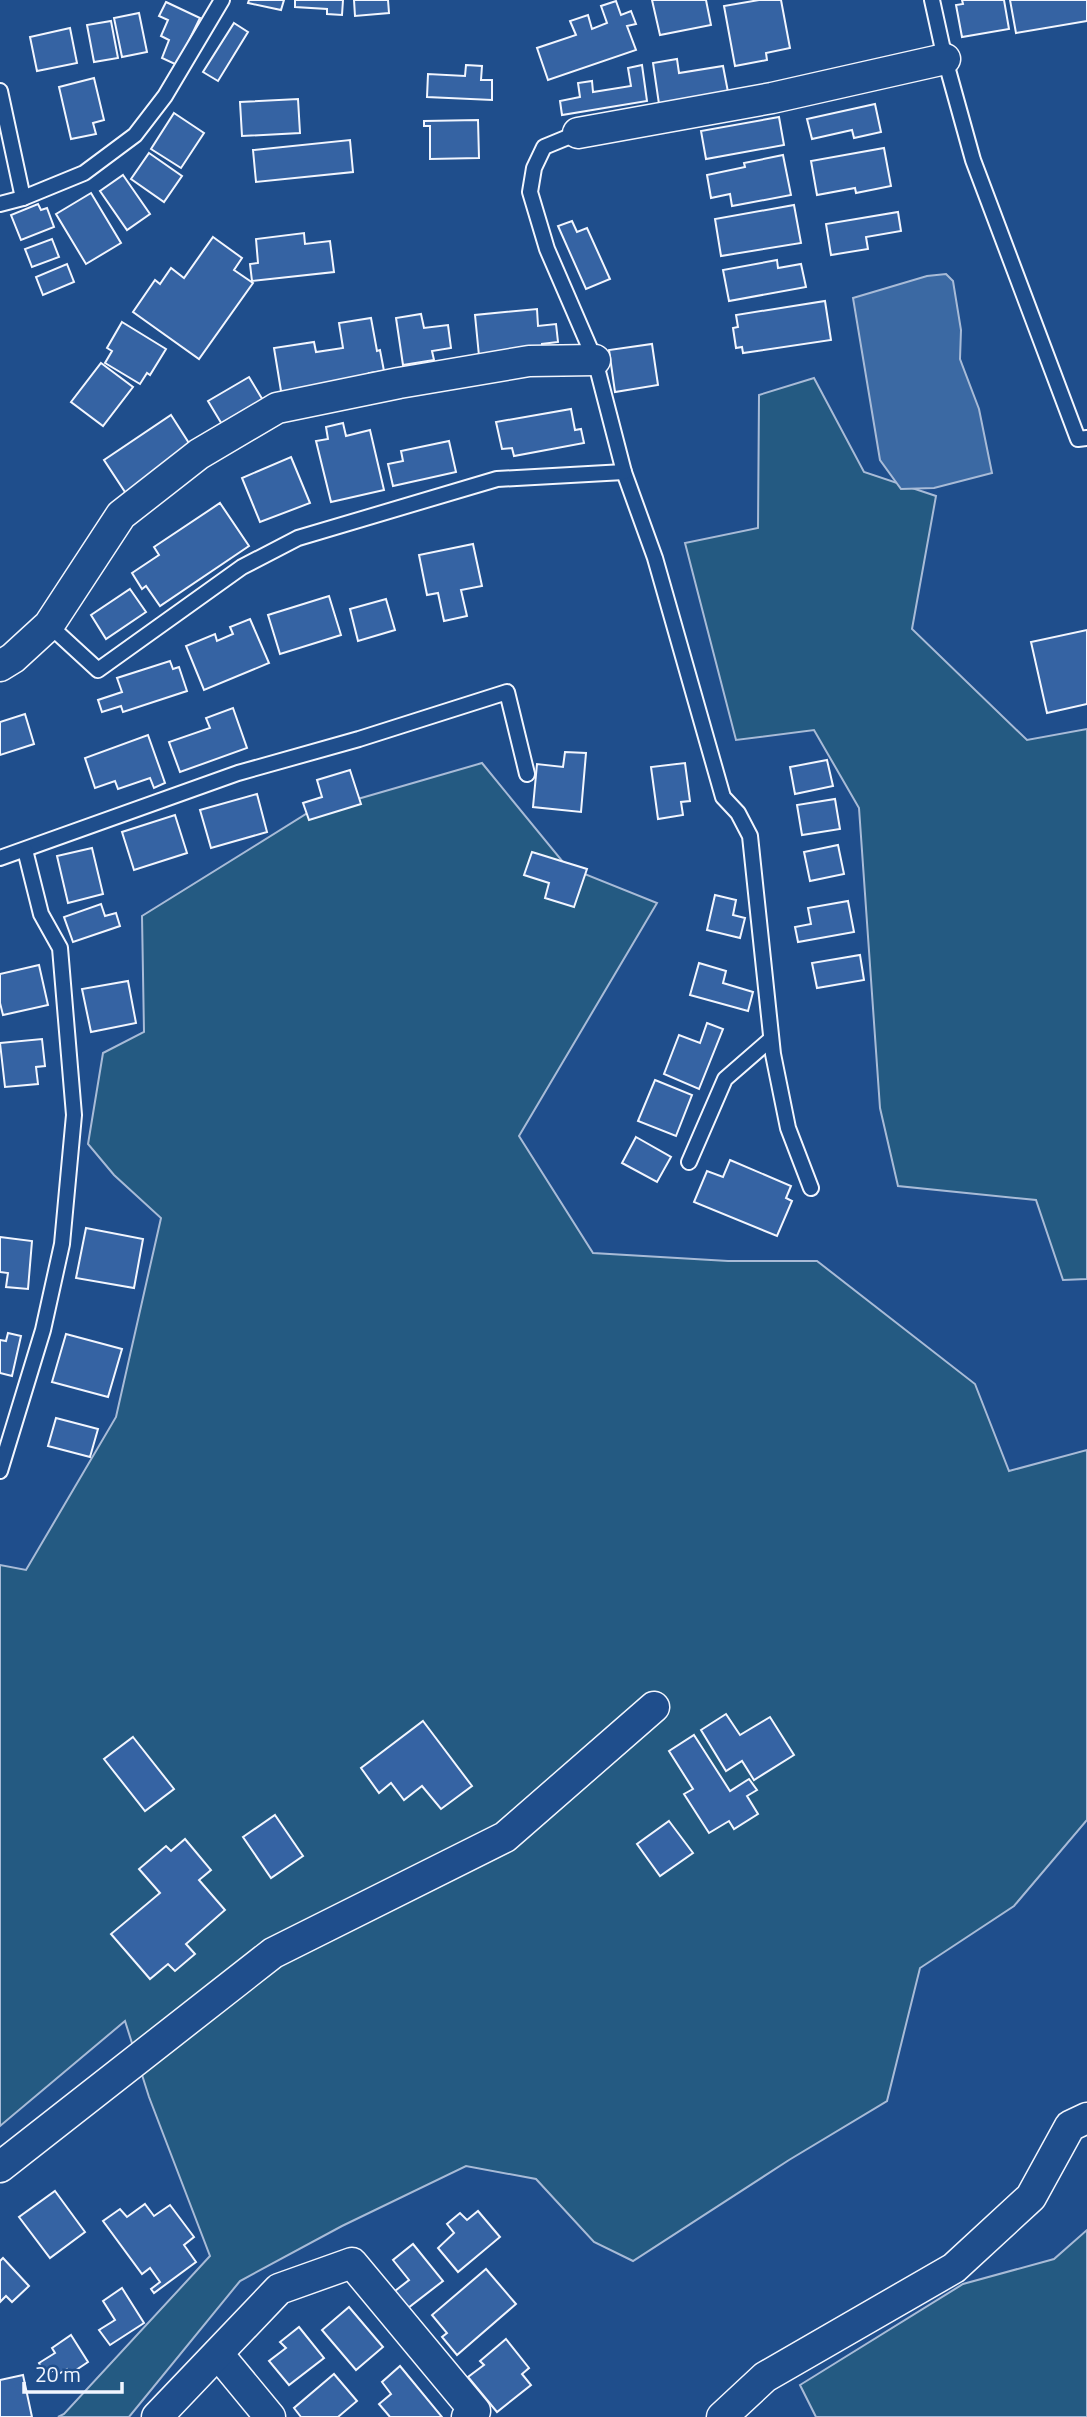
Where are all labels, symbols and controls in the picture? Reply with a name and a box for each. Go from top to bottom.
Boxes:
scale bar [24,2350,122,2394]
text: 20 m [35,2358,81,2390]

